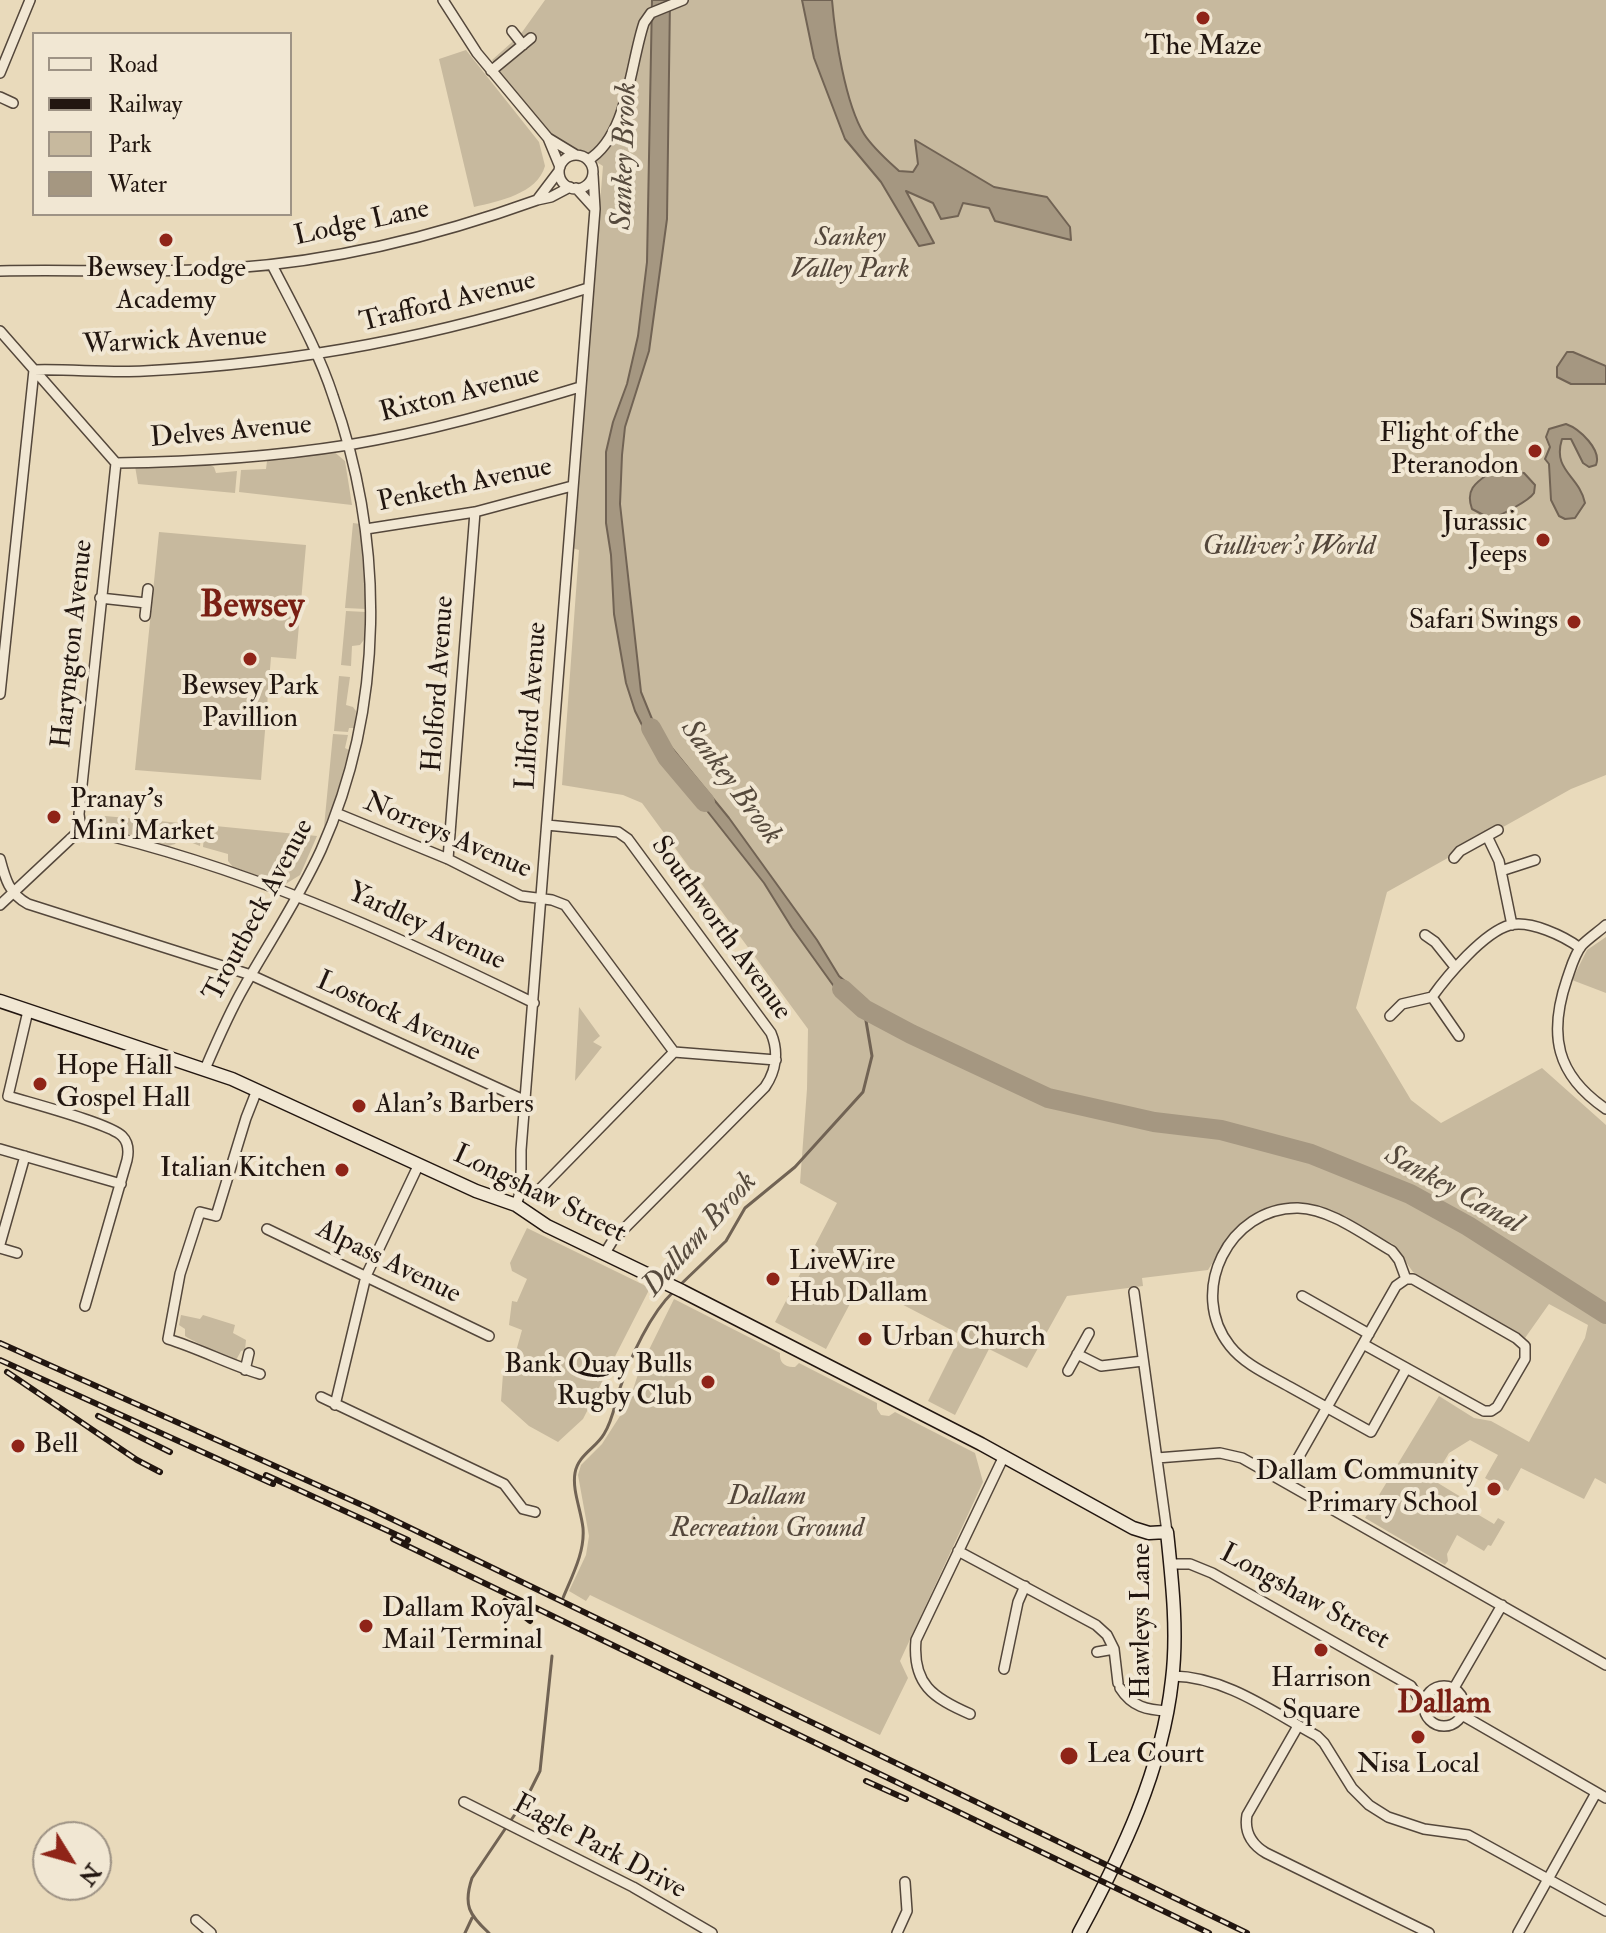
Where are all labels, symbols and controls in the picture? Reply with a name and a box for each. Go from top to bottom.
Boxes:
marker: The Maze [1194,9,1212,27]
place label: The Maze [1145,31,1261,65]
legend [32,32,292,216]
text: Road [108,49,158,80]
water label: Sankey Brook [605,82,647,230]
text: Railway [108,89,182,120]
text: Park [108,129,152,160]
text: Water [108,169,167,200]
street label: Lodge Lane [292,193,432,255]
park label: Sankey Valley Park [790,222,910,288]
marker: Bewsey Lodge Academy [157,231,175,249]
place label: Bewsey Lodge Academy [86,253,246,319]
street label: Trafford Avenue [357,265,539,341]
street label: Warwick Avenue [82,320,268,364]
street label: Rixton Avenue [376,359,544,431]
street label: Delves Avenue [149,409,313,457]
place label: Flight of the Pteranodon [1380,418,1519,484]
marker: Flight of the Pteranodon [1526,442,1544,460]
street label: Penketh Avenue [375,451,555,521]
place label: Jurassic Jeeps [1442,507,1527,573]
park label: Gulliver's World [1203,531,1375,565]
marker: Jurassic Jeeps [1534,531,1552,549]
street label: Haryngton Avenue [46,538,102,750]
district label: Bewsey [200,586,304,630]
street label: Holford Avenue [417,595,463,773]
place label: Safari Swings [1409,605,1558,639]
marker: Safari Swings [1565,613,1583,631]
street label: Lilford Avenue [510,621,556,791]
marker: Bewsey Park Pavillion [241,650,259,668]
place label: Bewsey Park Pavillion [181,671,319,737]
water label: Sankey Brook [671,713,789,853]
place label: Pranay's Mini Market [70,784,215,850]
street label: Norreys Avenue [358,787,536,887]
marker: Pranay's Mini Market [45,808,63,826]
street label: Troutbeck Avenue [198,814,322,1008]
street label: Southworth Avenue [642,831,798,1027]
street label: Yardley Avenue [342,877,510,979]
street label: Lostock Avenue [310,965,486,1071]
place label: Hope Hall Gospel Hall [56,1051,190,1117]
marker: Hope Hall Gospel Hall [31,1075,49,1093]
place label: Alan's Barbers [375,1089,534,1123]
marker: Alan's Barbers [350,1097,368,1115]
water label: Sankey Canal [1378,1138,1528,1244]
street label: Longshaw Street [447,1139,631,1251]
place label: Italian Kitchen [160,1153,326,1187]
marker: Italian Kitchen [333,1161,351,1179]
water label: Dallam Brook [636,1165,766,1305]
street label: Alpass Avenue [310,1214,466,1312]
place label: LiveWire Hub Dallam [789,1246,928,1312]
marker: LiveWire Hub Dallam [764,1270,782,1288]
place label: Urban Church [881,1322,1046,1356]
marker: Urban Church [856,1330,874,1348]
place label: Bank Quay Bulls Rugby Club [504,1349,692,1415]
marker: Bank Quay Bulls Rugby Club [699,1373,717,1391]
place label: Bell [34,1429,78,1463]
marker: Bell [9,1437,27,1455]
place label: Dallam Community Primary School [1255,1456,1478,1522]
marker: Dallam Community Primary School [1485,1480,1503,1498]
park label: Dallam Recreation Ground [670,1481,864,1547]
street label: Longshaw Street [1214,1538,1394,1658]
street label: Hawleys Lane [1126,1543,1160,1699]
place label: Dallam Royal Mail Terminal [382,1593,543,1659]
marker: Dallam Royal Mail Terminal [357,1617,375,1635]
marker: Harrison Square [1312,1641,1330,1659]
place label: Harrison Square [1271,1663,1371,1729]
district label: Dallam [1397,1686,1491,1724]
marker: Nisa Local [1409,1728,1427,1746]
place label: Lea Court [1087,1739,1204,1773]
marker: Lea Court [1058,1745,1080,1767]
place label: Nisa Local [1356,1749,1480,1783]
street label: Eagle Park Drive [507,1788,691,1908]
north arrow [32,1821,112,1901]
text: N [72,1858,107,1891]

